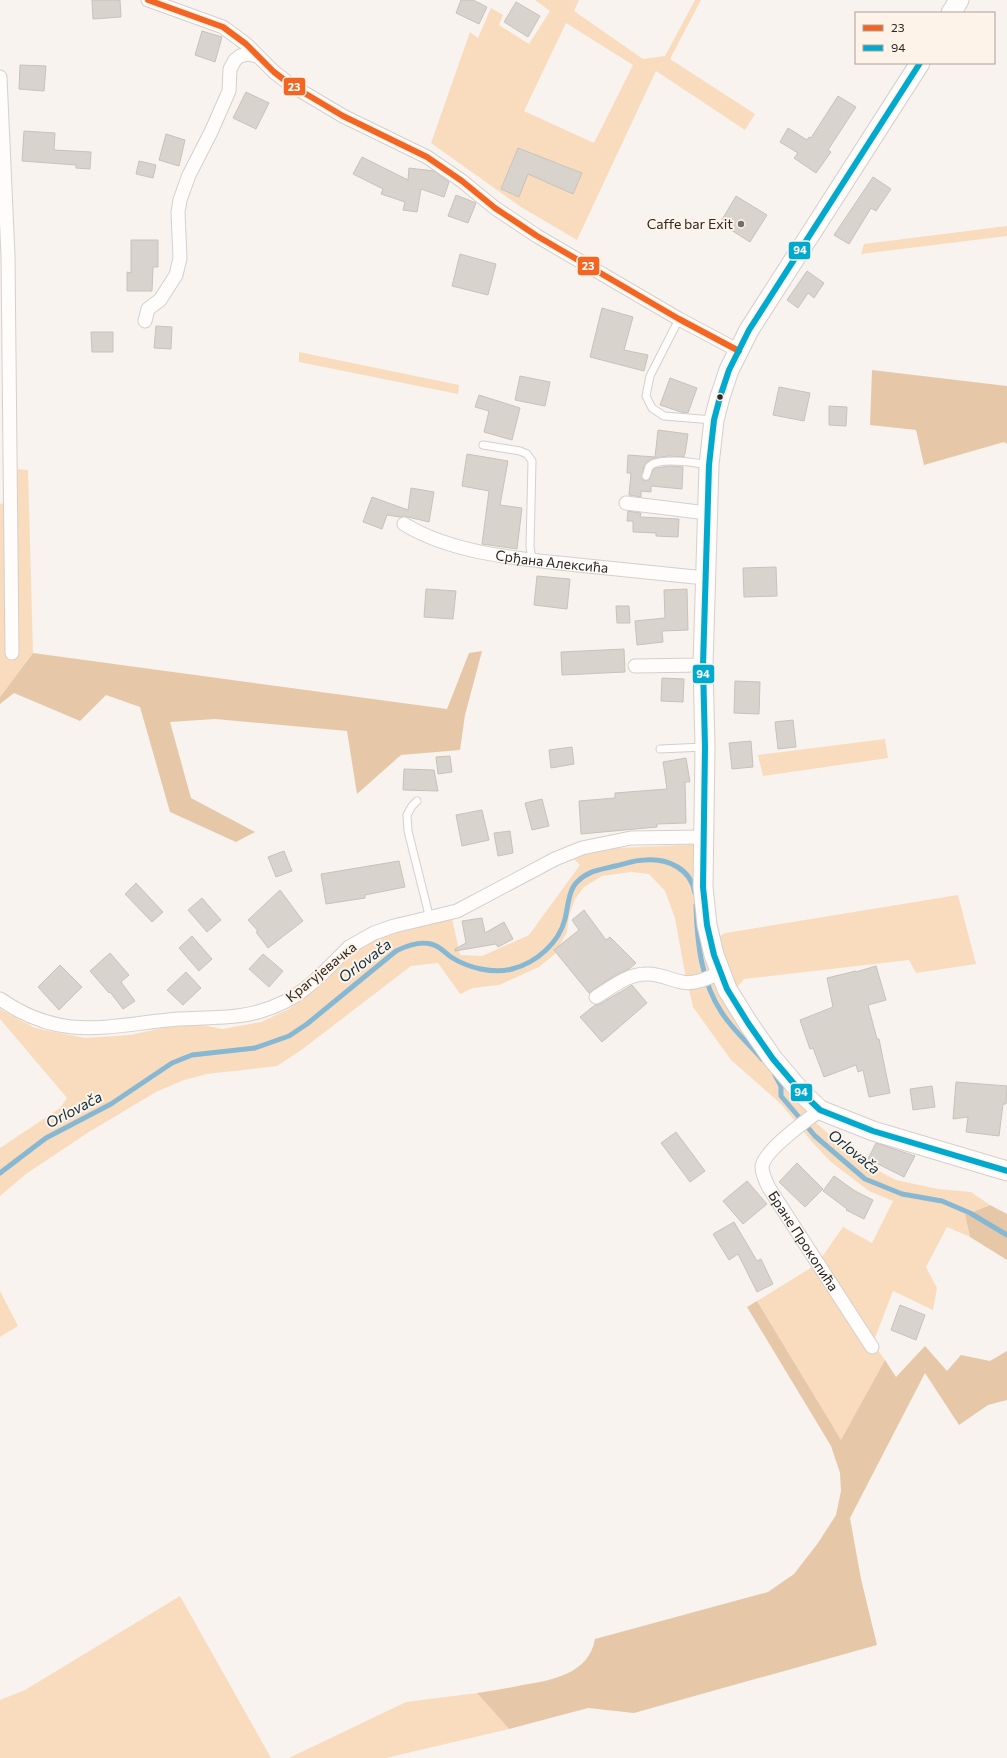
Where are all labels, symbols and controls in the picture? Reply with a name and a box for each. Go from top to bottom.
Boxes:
legend [855,12,995,64]
text: 23 [891,20,905,34]
text: 94 [891,40,905,54]
line badge: 23 [283,77,306,96]
text: 23 [288,80,300,93]
place label: Caffe bar Exit [647,215,733,232]
marker: Caffe bar Exit [736,219,746,229]
line badge: 94 [788,241,811,260]
text: 94 [793,243,807,256]
line badge: 23 [577,256,600,276]
text: 23 [582,259,594,272]
unlabelled marker [715,392,725,402]
street label: Срђана Алексића [494,546,609,576]
line badge: 94 [692,664,715,684]
text: 94 [696,667,710,680]
water label: Orlovača [335,935,394,986]
street label: Крагујевачка [282,938,359,1005]
line badge: 94 [790,1083,813,1102]
text: 94 [794,1085,808,1098]
water label: Orlovača [42,1087,105,1131]
water label: Orlovača [825,1125,884,1178]
street label: Бране Прокопића [765,1187,842,1294]

